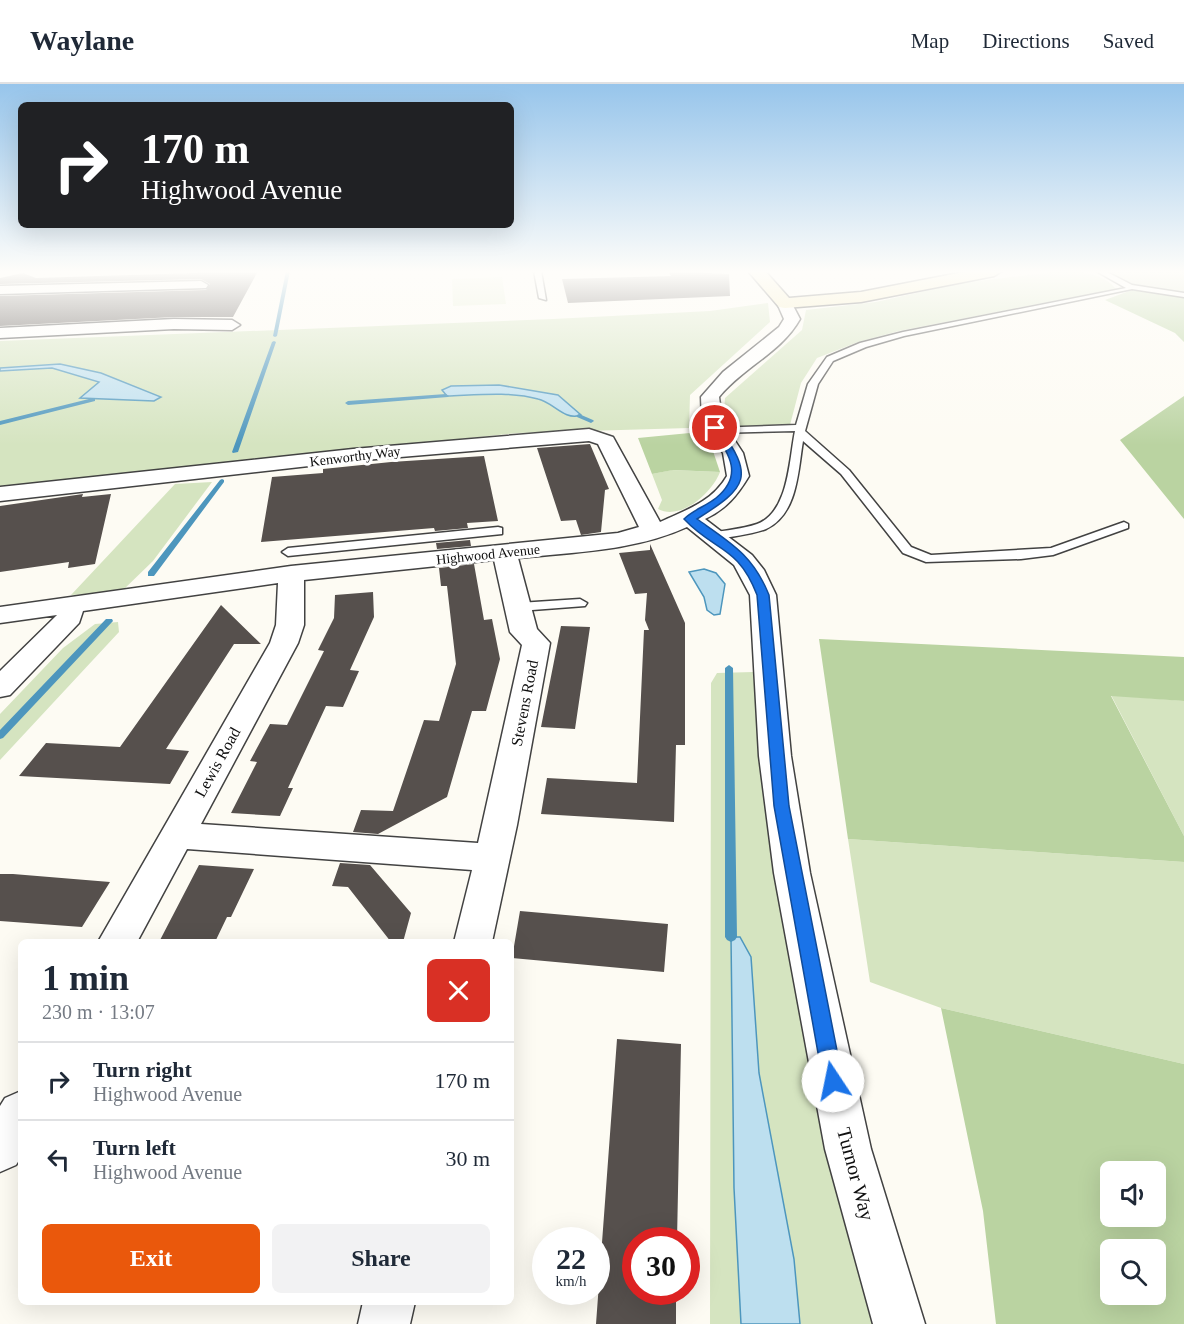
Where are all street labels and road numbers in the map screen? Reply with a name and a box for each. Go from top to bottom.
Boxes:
street label: Kenworthy Way [309,443,401,470]
street label: Highwood Avenue [435,542,541,567]
street label: Stevens Road [508,659,541,748]
street label: Lewis Road [191,725,244,800]
street label: Turnor Way [832,1125,879,1223]

